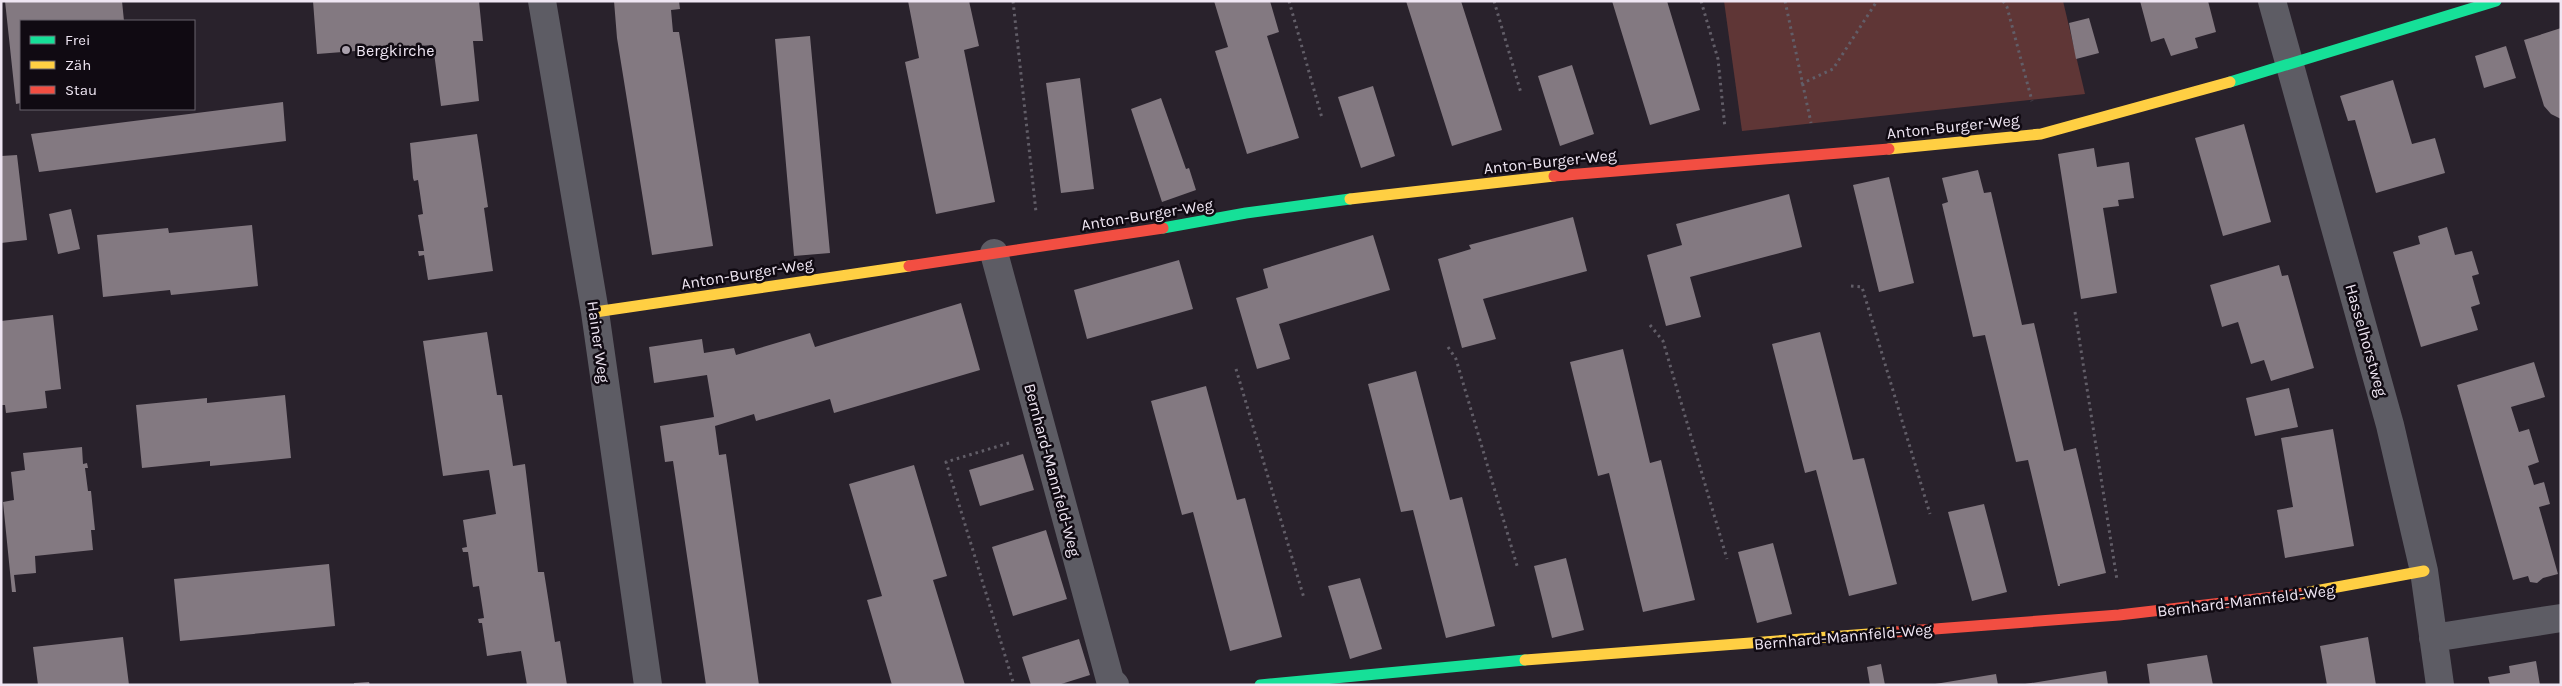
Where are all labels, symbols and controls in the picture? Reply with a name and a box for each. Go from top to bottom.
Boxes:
legend [20,20,195,110]
text: Frei [65,31,90,49]
place label: Bergkirche [356,41,434,60]
marker: Bergkirche [340,44,352,56]
text: Zäh [65,56,91,74]
text: Stau [65,81,97,99]
street label: Anton-Burger-Weg [1886,110,2020,143]
street label: Anton-Burger-Weg [1483,145,1617,178]
street label: Anton-Burger-Weg [1080,195,1215,234]
street label: Anton-Burger-Weg [680,254,815,293]
street label: Hasselhorstweg [2341,282,2392,399]
street label: Hainer Weg [583,300,614,384]
street label: Bernhard-Mannfeld-Weg [1020,381,1085,559]
street label: Bernhard-Mannfeld-Weg [2156,580,2336,621]
street label: Bernhard-Mannfeld-Weg [1753,619,1933,654]

